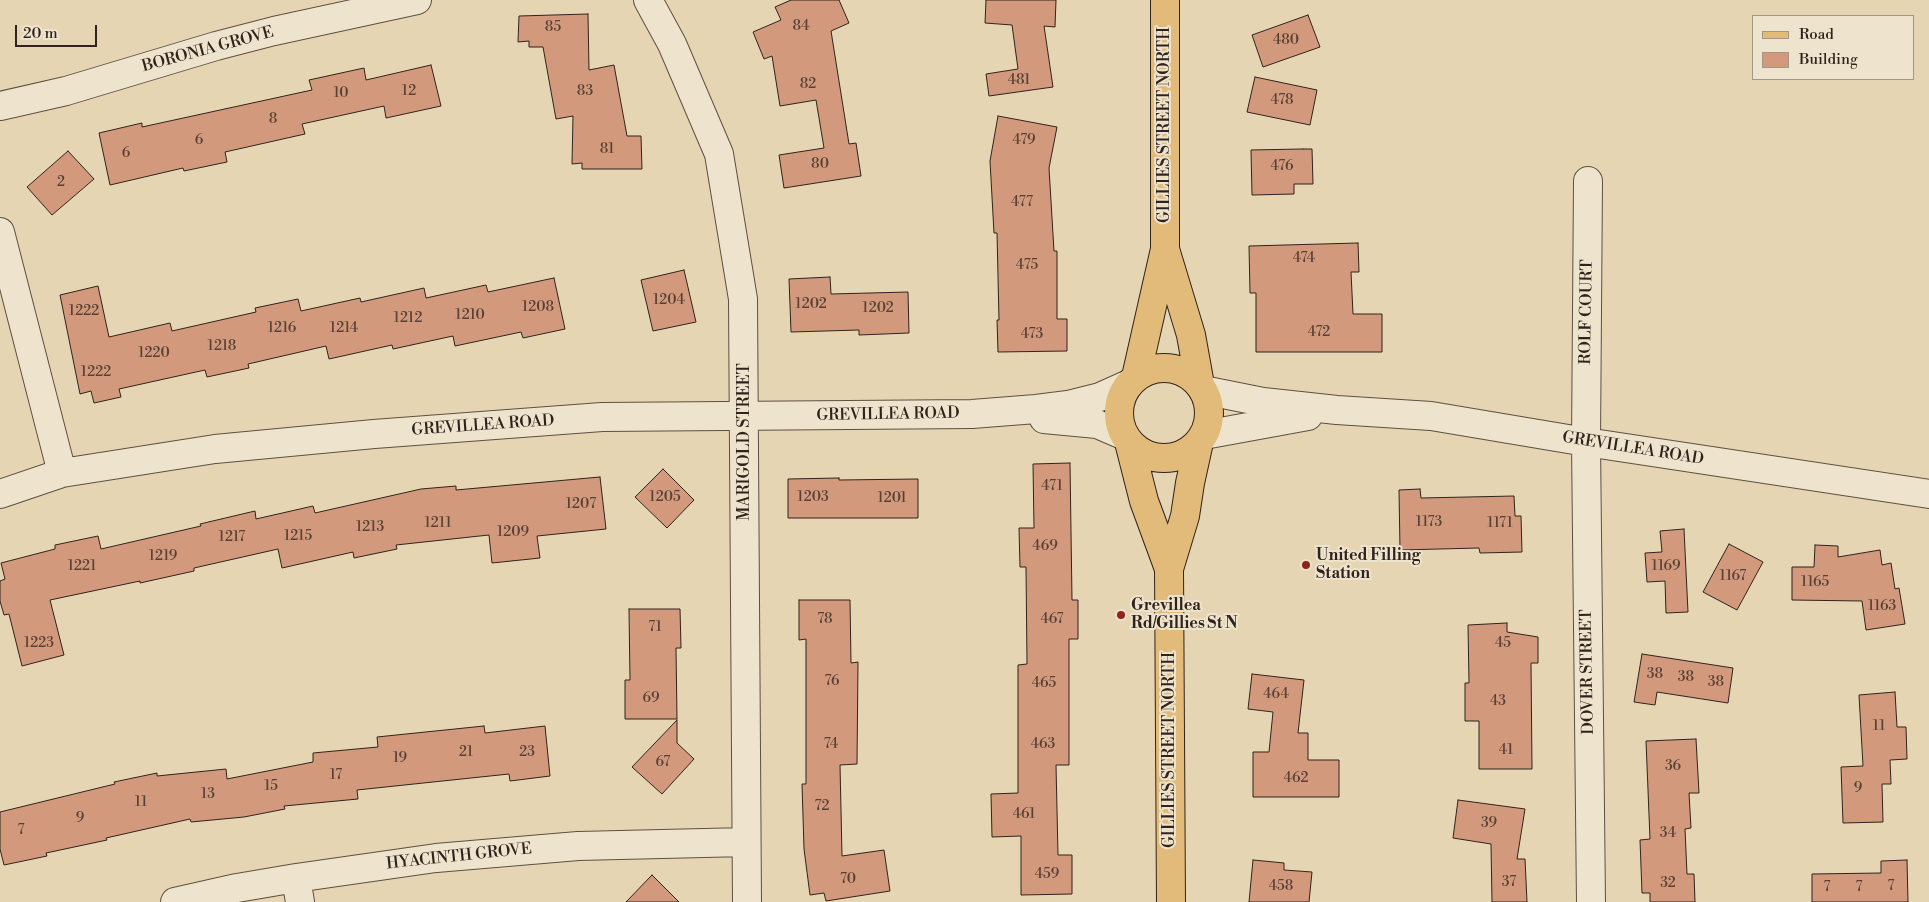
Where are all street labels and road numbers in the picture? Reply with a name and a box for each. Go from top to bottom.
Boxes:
street label: BORONIA GROVE [140,23,276,77]
street label: GILLIES STREET NORTH [1155,27,1175,223]
street label: ROLF COURT [1576,259,1598,365]
street label: MARIGOLD STREET [735,363,755,521]
street label: GREVILLEA ROAD [816,404,960,426]
street label: GREVILLEA ROAD [411,411,555,441]
street label: GREVILLEA ROAD [1561,428,1705,470]
street label: DOVER STREET [1577,609,1599,735]
street label: GILLIES STREET NORTH [1160,652,1180,848]
street label: HYACINTH GROVE [385,840,533,874]

